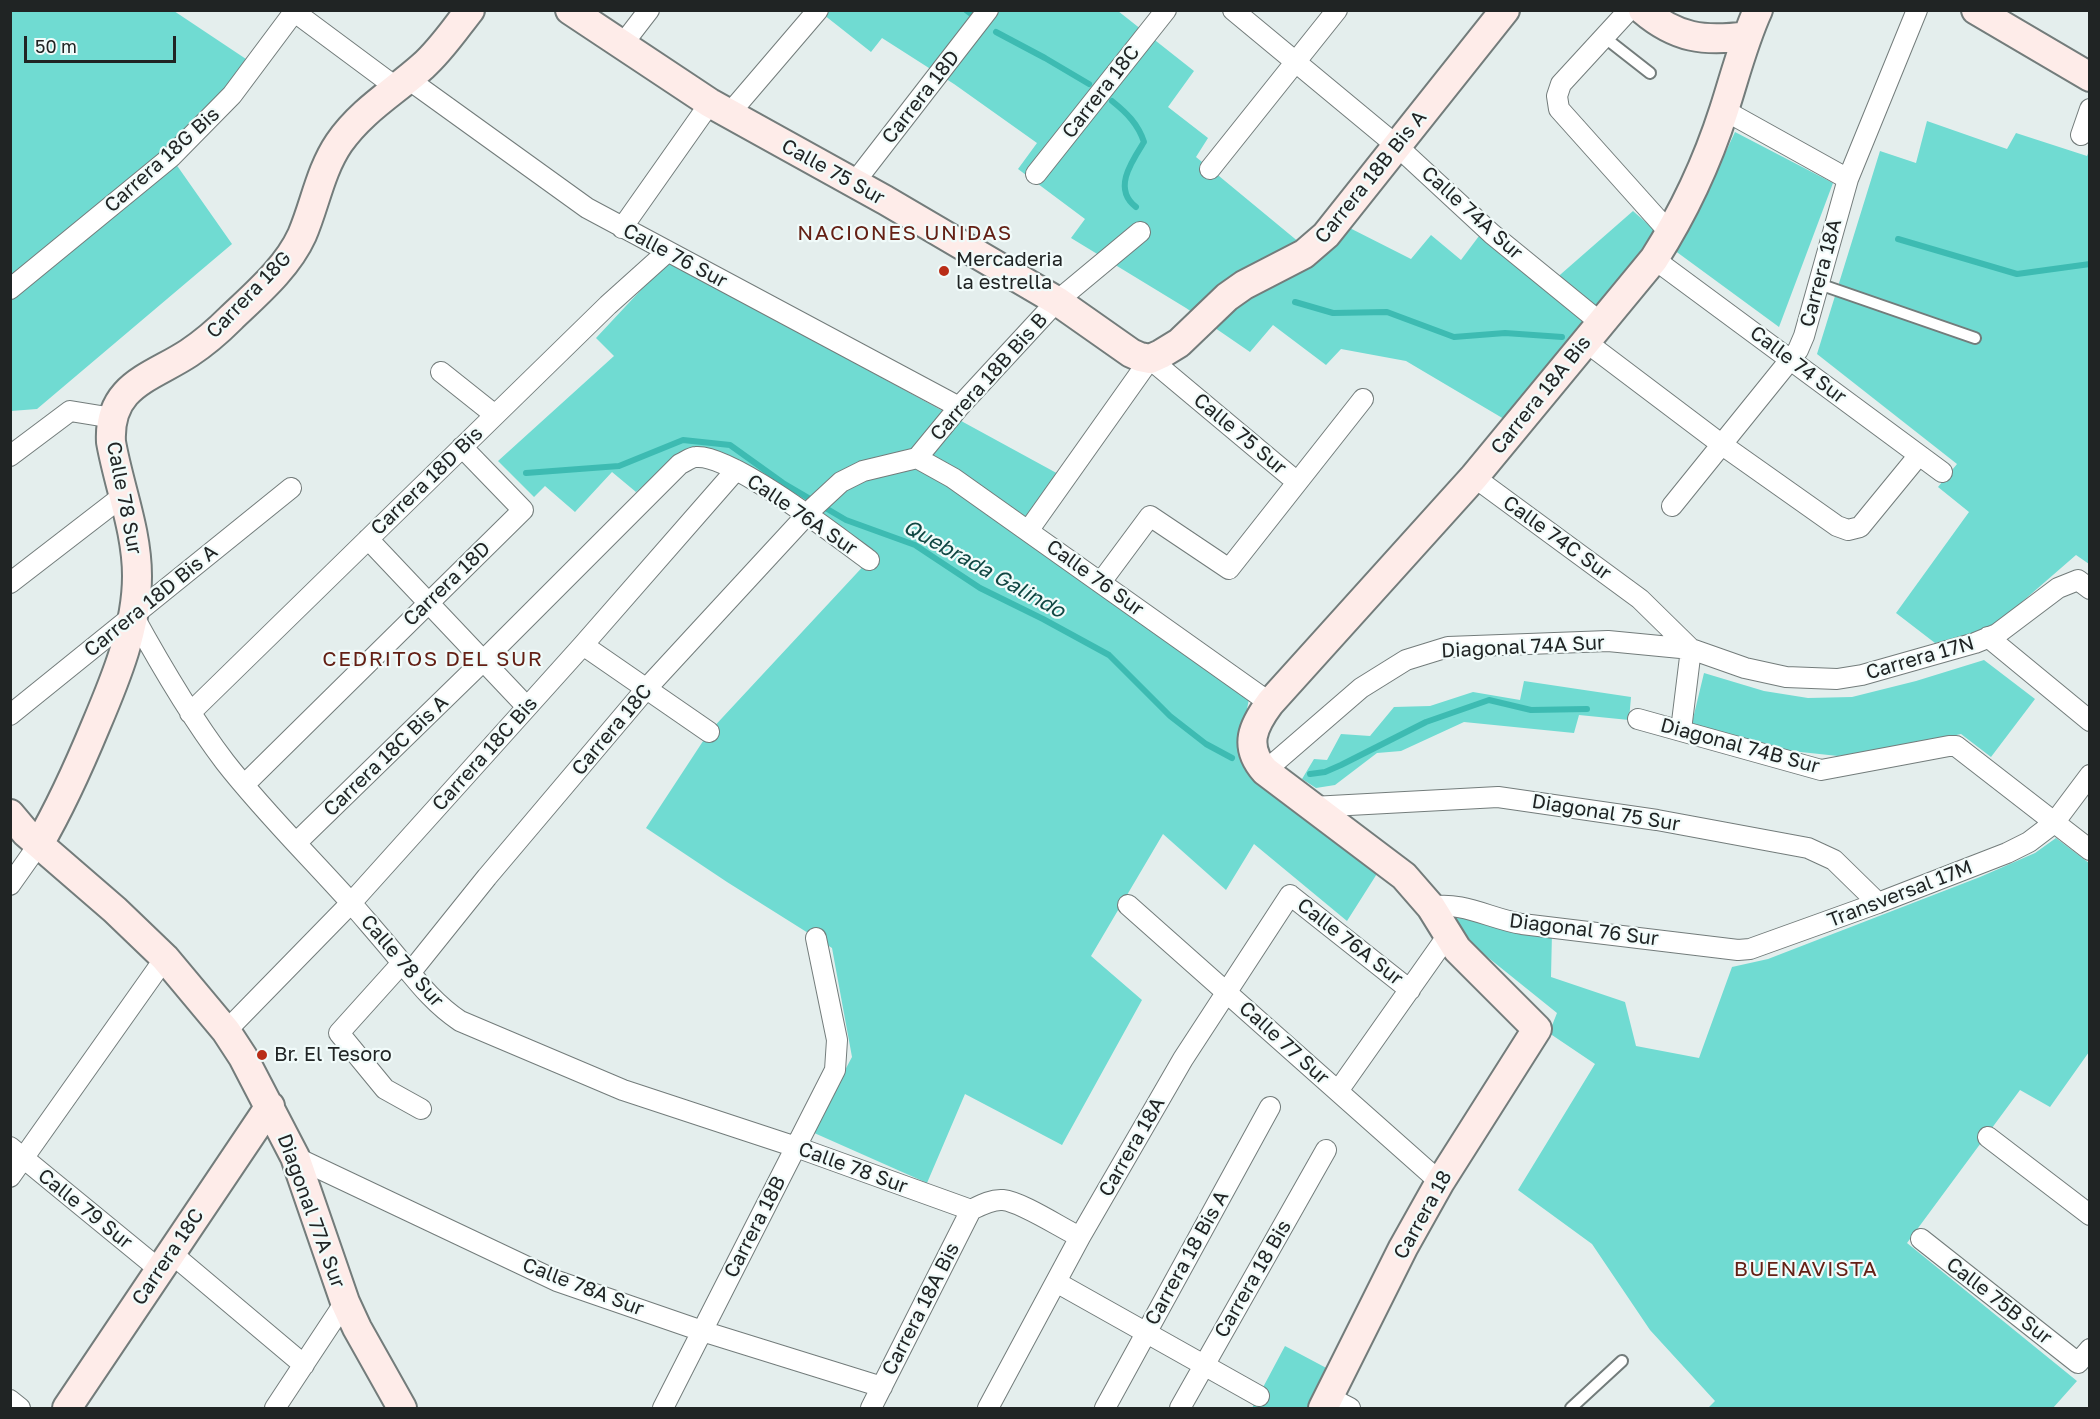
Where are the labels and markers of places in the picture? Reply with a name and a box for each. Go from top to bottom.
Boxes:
place label: Mercaderia la estrella [956,248,1063,295]
marker: Mercaderia la estrella [937,264,951,278]
place label: Br. El Tesoro [274,1043,392,1067]
marker: Br. El Tesoro [255,1048,269,1062]

